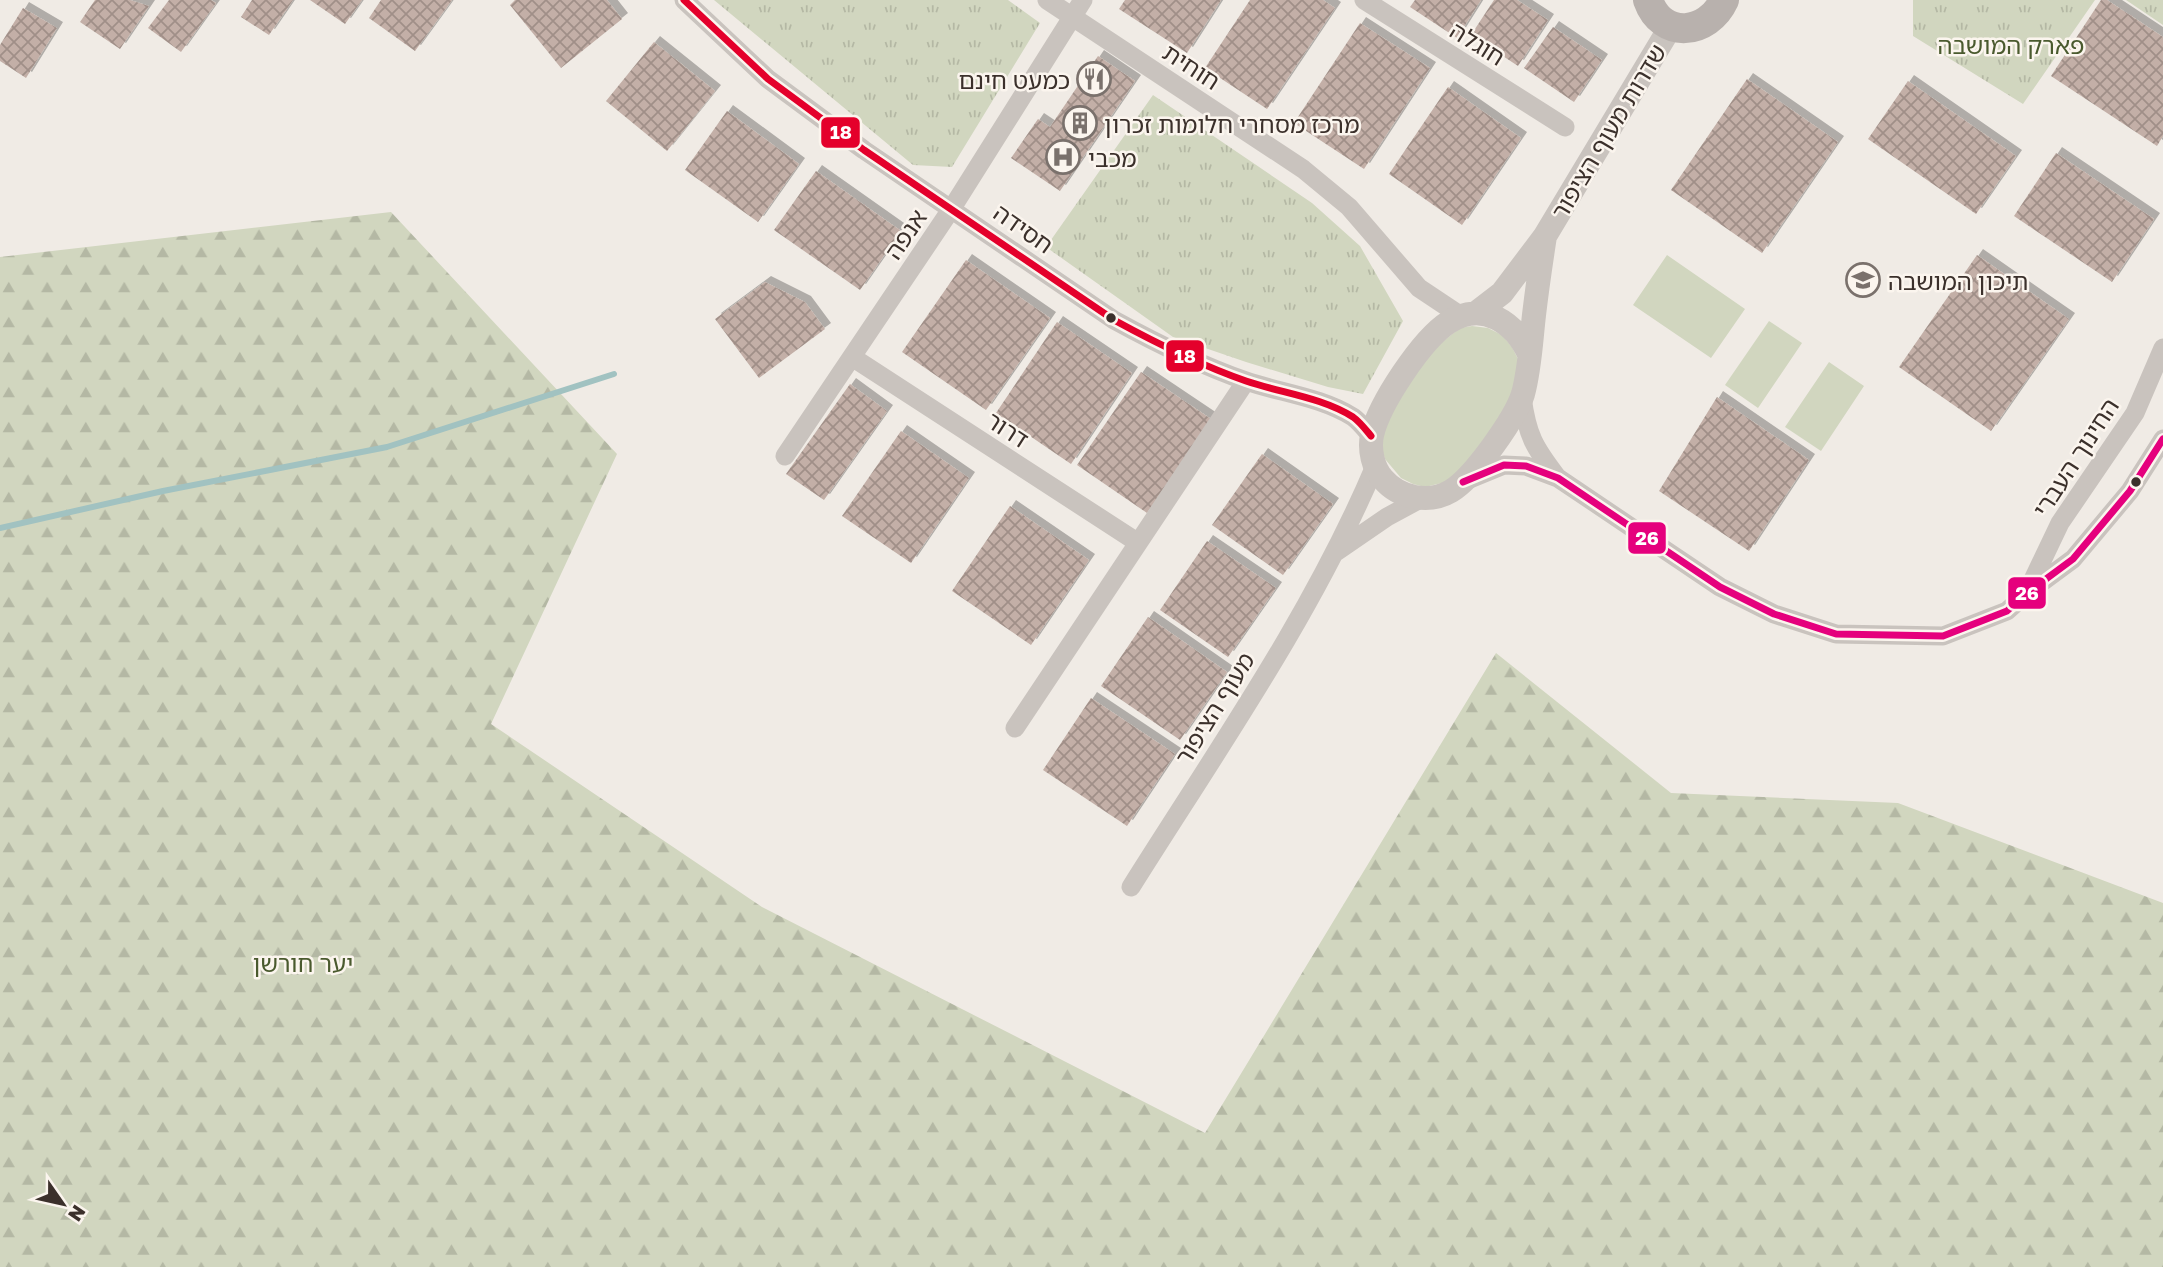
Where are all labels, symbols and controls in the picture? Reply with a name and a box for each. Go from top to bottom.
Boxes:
street label: חוגלה [1445,15,1511,71]
park label: פארק המושבה [1937,30,2085,59]
street label: חוחית [1158,37,1226,95]
street label: שדרות מעוף הציפור [1544,38,1672,224]
restaurant icon: כמעט חינם [1075,60,1113,98]
place label: כמעט חינם [958,65,1070,94]
building icon: מרכז מסחרי חלומות זכרון [1061,104,1099,142]
place label: מרכז מסחרי חלומות זכרון [1104,109,1360,138]
line badge: 18 [820,116,861,149]
text: 18 [830,120,852,143]
hospital icon: מכבי [1044,138,1082,176]
place label: מכבי [1088,143,1137,172]
street label: חסידה [989,197,1059,259]
street label: אנפה [878,204,932,264]
school or university icon: תיכון המושבה [1844,261,1882,299]
place label: תיכון המושבה [1888,266,2028,295]
unlabelled marker [1104,311,1118,325]
line badge: 18 [1165,339,1205,373]
text: 18 [1174,344,1196,367]
street label: החינוך העברי [2026,392,2124,522]
street label: דרור [982,405,1034,453]
unlabelled marker [2129,475,2143,489]
line badge: 26 [1627,521,1667,555]
text: 26 [1635,526,1659,549]
line badge: 26 [2007,576,2047,610]
text: 26 [2015,581,2039,604]
street label: מעוף הציפור [1168,647,1260,769]
park label: יער חורשן [253,948,353,977]
north arrow [28,1169,98,1239]
text: N [64,1201,91,1226]

